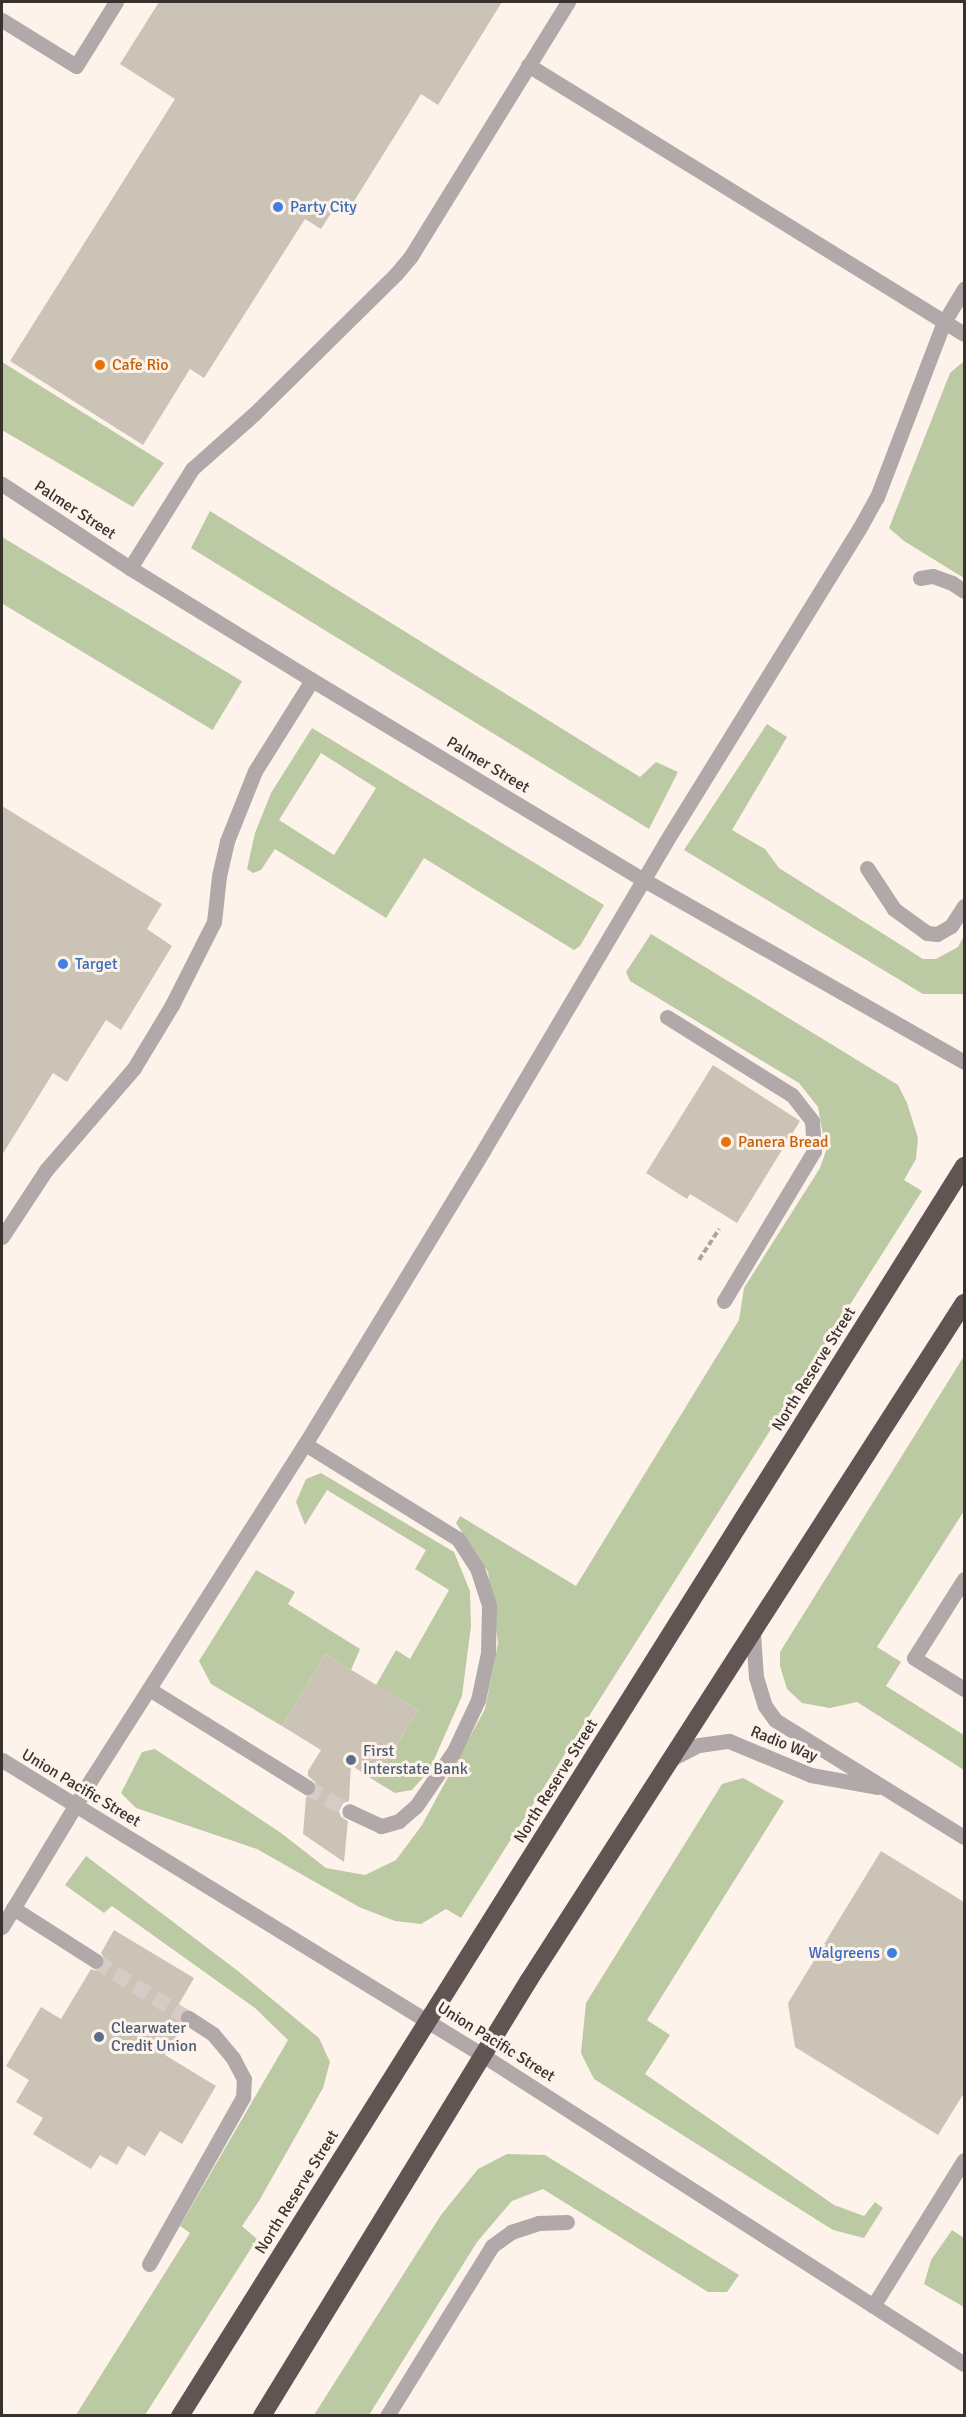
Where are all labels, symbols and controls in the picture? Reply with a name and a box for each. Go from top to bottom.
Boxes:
place label: Party City [290,197,357,217]
marker: Party City [271,200,285,214]
place label: Cafe Rio [112,355,169,375]
marker: Cafe Rio [93,358,107,372]
street label: Palmer Street [31,477,119,543]
street label: Palmer Street [443,733,533,797]
place label: Target [75,954,118,974]
marker: Target [56,957,70,971]
place label: Panera Bread [738,1132,829,1152]
marker: Panera Bread [719,1135,733,1149]
street label: North Reserve Street [768,1304,860,1434]
street label: North Reserve Street [510,1716,602,1846]
street label: Radio Way [748,1722,820,1766]
place label: First Interstate Bank [363,1741,468,1779]
street label: Union Pacific Street [18,1745,144,1831]
marker: First Interstate Bank [344,1753,358,1767]
place label: Walgreens [808,1943,880,1963]
marker: Walgreens [885,1946,899,1960]
street label: Union Pacific Street [434,1998,558,2086]
place label: Clearwater Credit Union [111,2018,197,2056]
marker: Clearwater Credit Union [92,2030,106,2044]
street label: North Reserve Street [251,2127,343,2257]

